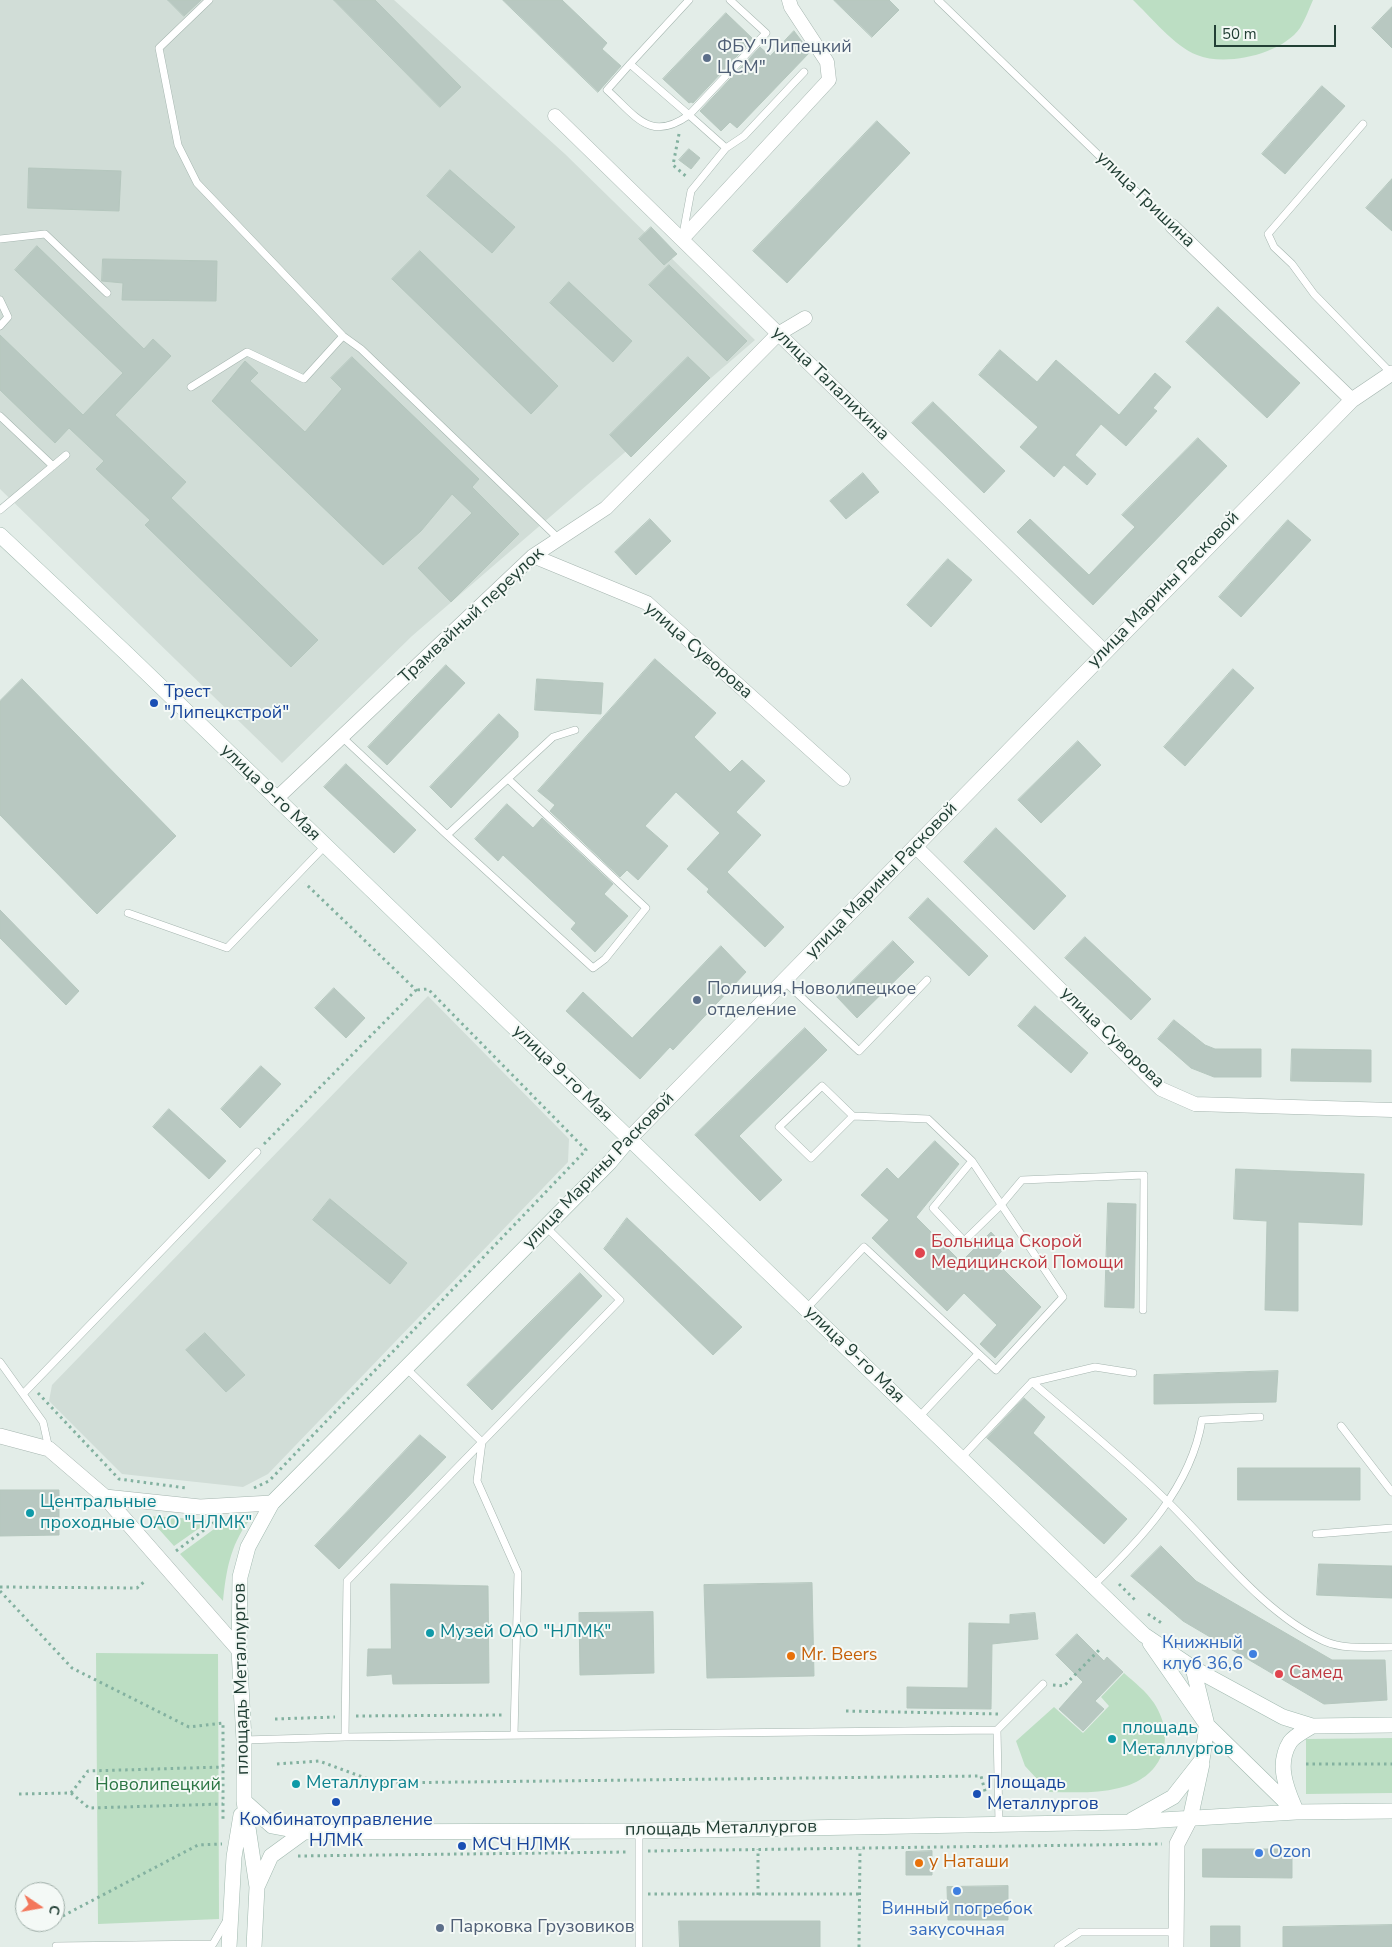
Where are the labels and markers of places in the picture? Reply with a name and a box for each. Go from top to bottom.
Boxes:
place label: ФБУ "Липецкий ЦСМ" [717,37,852,80]
marker: ФБУ "Липецкий ЦСМ" [701,52,713,64]
place label: Трест "Липецкстрой" [164,682,289,724]
marker: Трест "Липецкстрой" [148,697,160,709]
place label: Полиция, Новолипецкое отделение [707,979,916,1022]
marker: Полиция, Новолипецкое отделение [691,994,703,1006]
place label: Больница Скорой Медицинской Помощи [931,1232,1124,1274]
marker: Больница Скорой Медицинской Помощи [913,1246,927,1260]
place label: Центральные проходные ОАО "НЛМК" [40,1492,252,1535]
marker: Центральные проходные ОАО "НЛМК" [24,1507,36,1519]
place label: Музей ОАО "НЛМК" [440,1622,611,1644]
marker: Музей ОАО "НЛМК" [424,1627,436,1639]
place label: Книжный клуб 36,6 [1162,1633,1243,1676]
place label: Mr. Beers [801,1645,878,1667]
marker: Книжный клуб 36,6 [1247,1648,1259,1660]
marker: Mr. Beers [785,1650,797,1662]
place label: Самед [1289,1663,1343,1685]
marker: Самед [1273,1668,1285,1680]
place label: площадь Металлургов [1122,1718,1233,1760]
marker: площадь Металлургов [1106,1733,1118,1745]
place label: Металлургам [306,1773,419,1795]
place label: Площадь Металлургов [987,1773,1098,1816]
marker: Металлургам [290,1778,302,1790]
marker: Площадь Металлургов [971,1788,983,1800]
marker: Комбинатоуправление НЛМК [330,1796,342,1808]
place label: Комбинатоуправление НЛМК [239,1810,433,1852]
place label: МСЧ НЛМК [472,1835,570,1857]
marker: МСЧ НЛМК [456,1840,468,1852]
place label: Ozon [1269,1842,1311,1864]
marker: Ozon [1253,1847,1265,1859]
place label: у Наташи [929,1852,1009,1874]
marker: у Наташи [913,1857,925,1869]
marker: Винный погребок закусочная [951,1885,963,1897]
place label: Винный погребок закусочная [882,1899,1032,1942]
place label: Парковка Грузовиков [450,1917,635,1939]
marker: Парковка Грузовиков [434,1922,446,1934]

